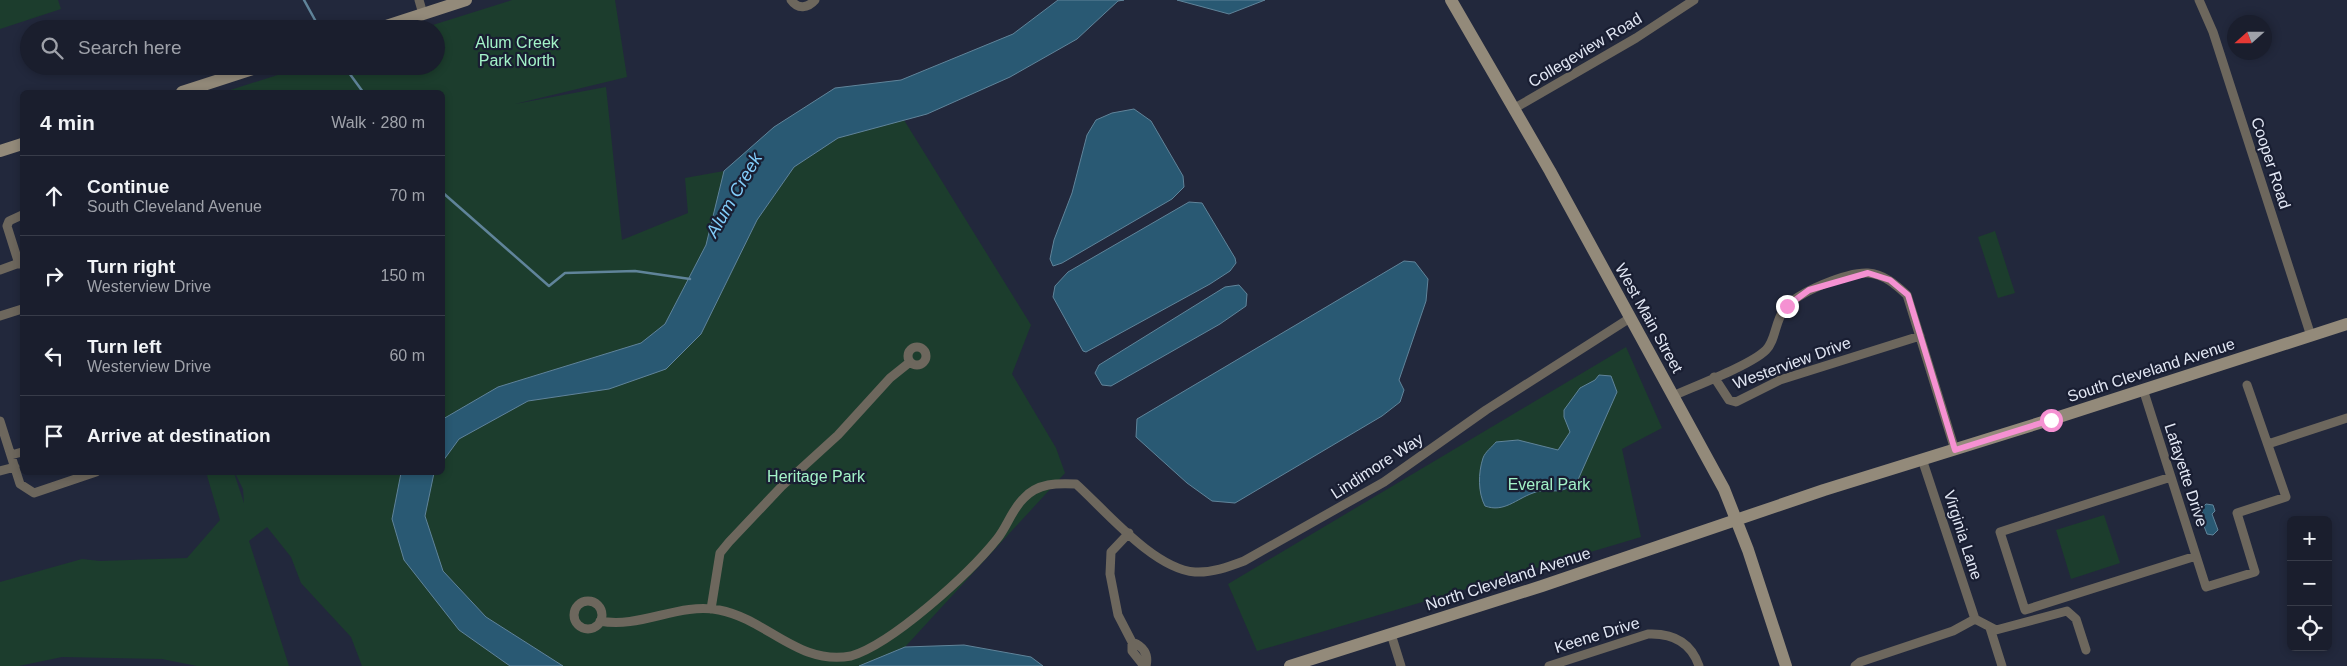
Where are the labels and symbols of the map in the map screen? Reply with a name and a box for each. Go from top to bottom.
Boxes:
street label: Collegeview Road [1525,10,1645,90]
north arrow [2227,15,2272,60]
park label: Alum Creek Park North [475,34,560,69]
street label: Cooper Road [2248,115,2294,211]
water label: Alum Creek [701,148,767,242]
street label: West Main Street [1612,260,1686,376]
route end [1776,295,1799,318]
street label: Westerview Drive [1731,334,1853,392]
street label: South Cleveland Avenue [2065,335,2237,405]
route start [2040,409,2063,432]
street label: Lafayette Drive [2161,421,2211,529]
street label: Lindimore Way [1328,430,1426,502]
park label: Heritage Park [767,468,866,485]
park label: Everal Park [1508,476,1591,493]
street label: Virginia Lane [1941,488,1986,582]
street label: North Cleveland Avenue [1423,544,1593,614]
street label: Keene Drive [1552,614,1642,656]

